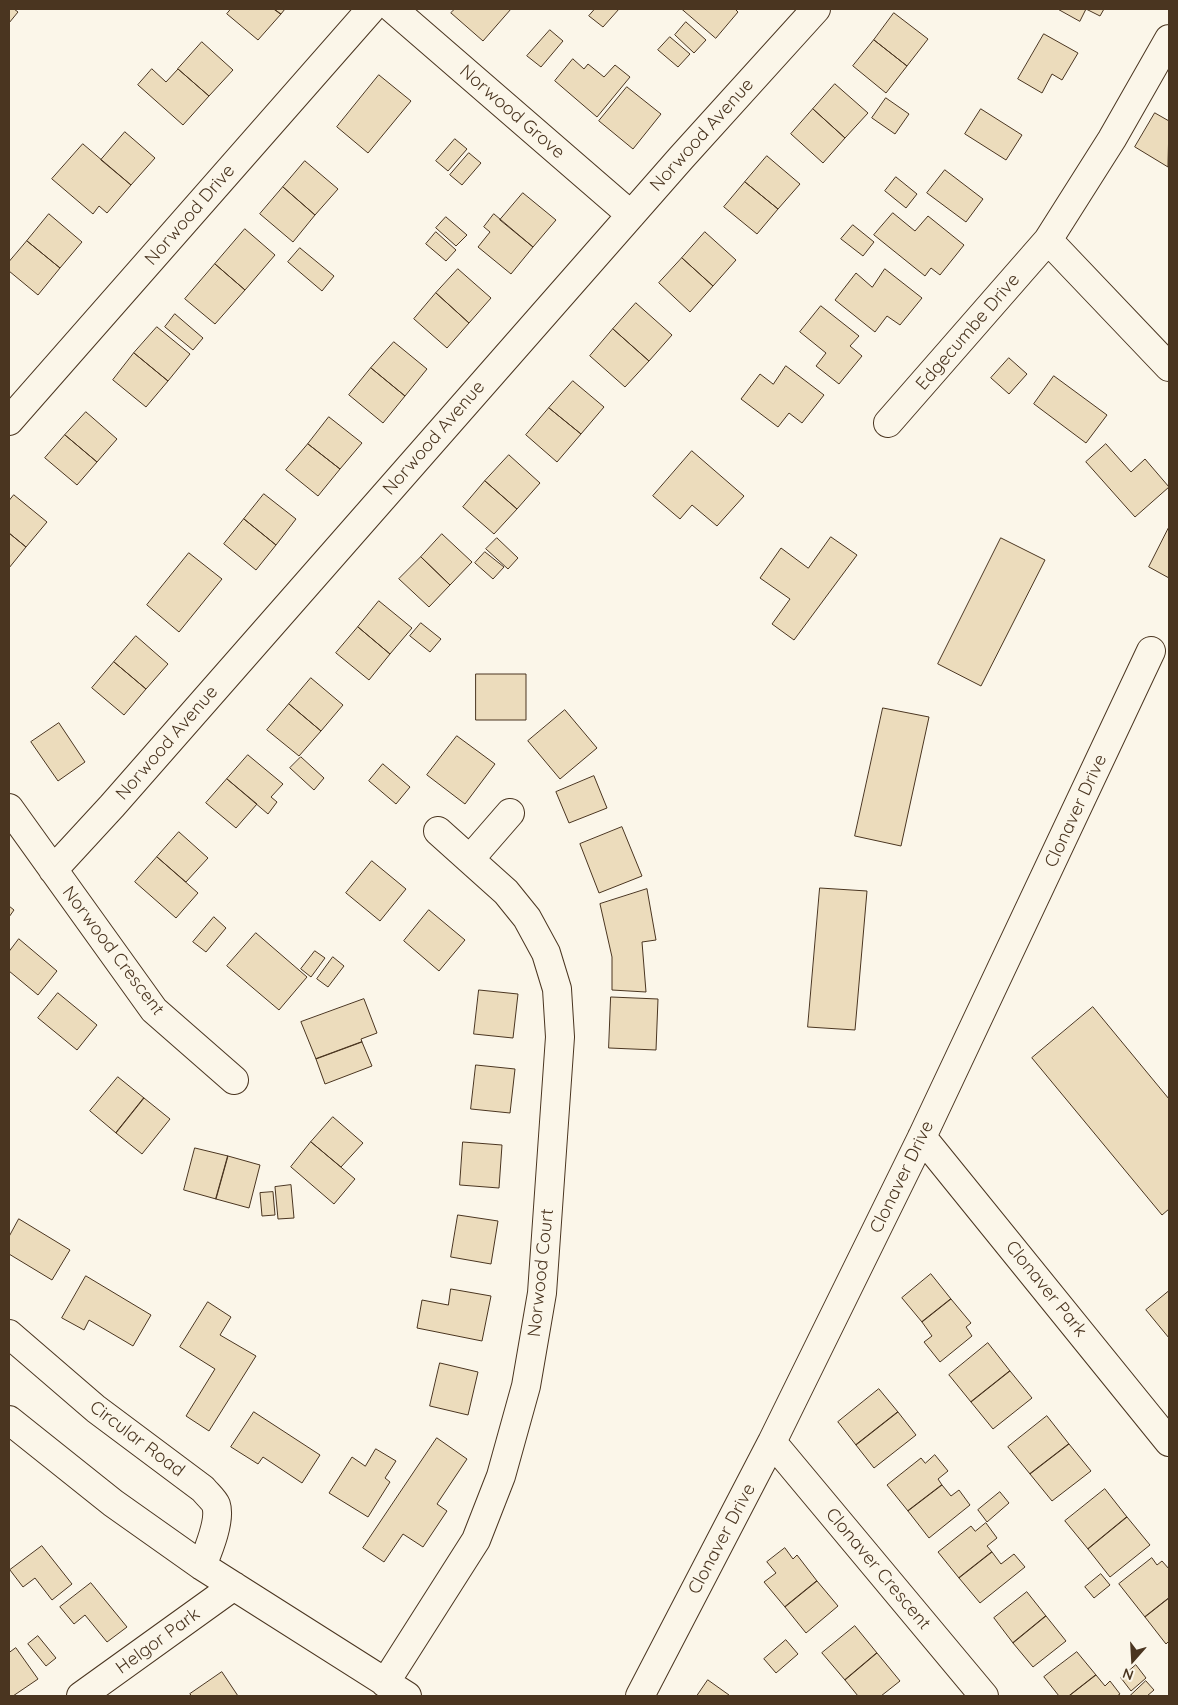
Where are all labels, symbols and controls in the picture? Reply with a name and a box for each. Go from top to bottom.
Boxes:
street label: Norwood Grove [455,60,569,164]
street label: Norwood Avenue [646,74,758,196]
street label: Norwood Drive [140,160,240,270]
street label: Edgecumbe Drive [912,269,1024,395]
street label: Norwood Avenue [378,376,490,500]
street label: Norwood Avenue [111,681,223,805]
street label: Clonaver Drive [1040,751,1112,871]
street label: Norwood Crescent [57,882,169,1020]
street label: Clonaver Drive [865,1117,939,1237]
street label: Norwood Court [524,1208,558,1338]
street label: Clonaver Park [1001,1237,1091,1341]
street label: Circular Road [85,1396,189,1482]
street label: Clonaver Drive [684,1480,760,1598]
street label: Clonaver Crescent [821,1504,935,1634]
street label: Helgor Park [112,1603,204,1679]
north arrow [1108,1635,1158,1685]
text: N [1120,1664,1136,1684]

